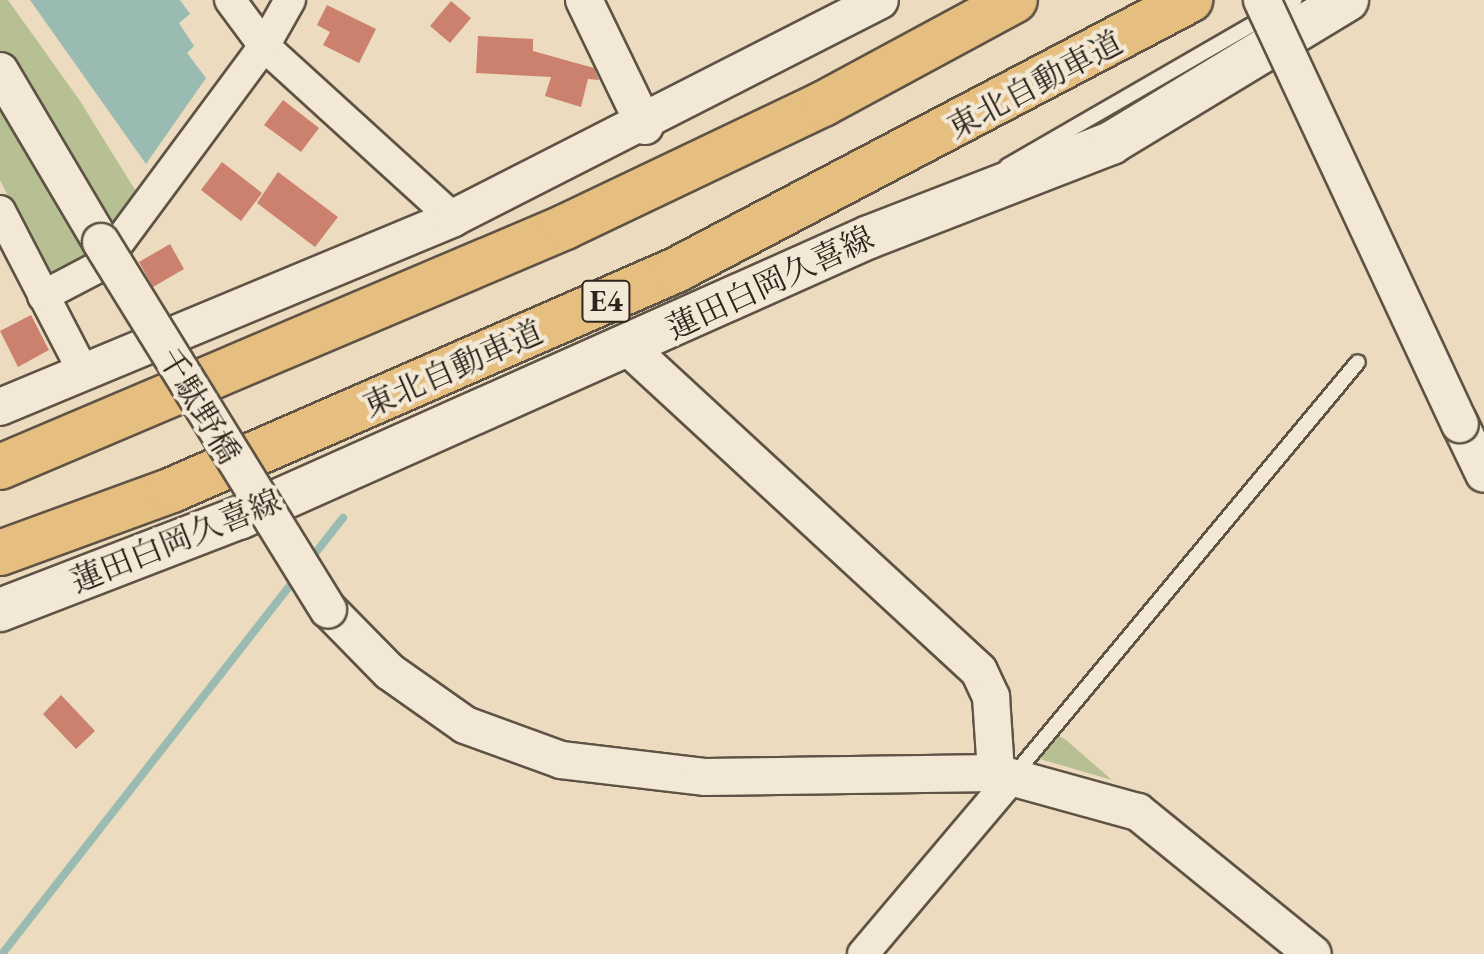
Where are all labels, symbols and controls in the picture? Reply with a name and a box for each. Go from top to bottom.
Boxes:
street label: 東北自動車道 [941,23,1129,147]
street label: 蓮田白岡久喜線 [660,218,880,348]
road number: E4 [580,275,632,327]
street label: 東北自動車道 [357,312,549,426]
street label: 千駄野橋 [150,341,248,471]
street label: 蓮田白岡久喜線 [65,481,287,601]

